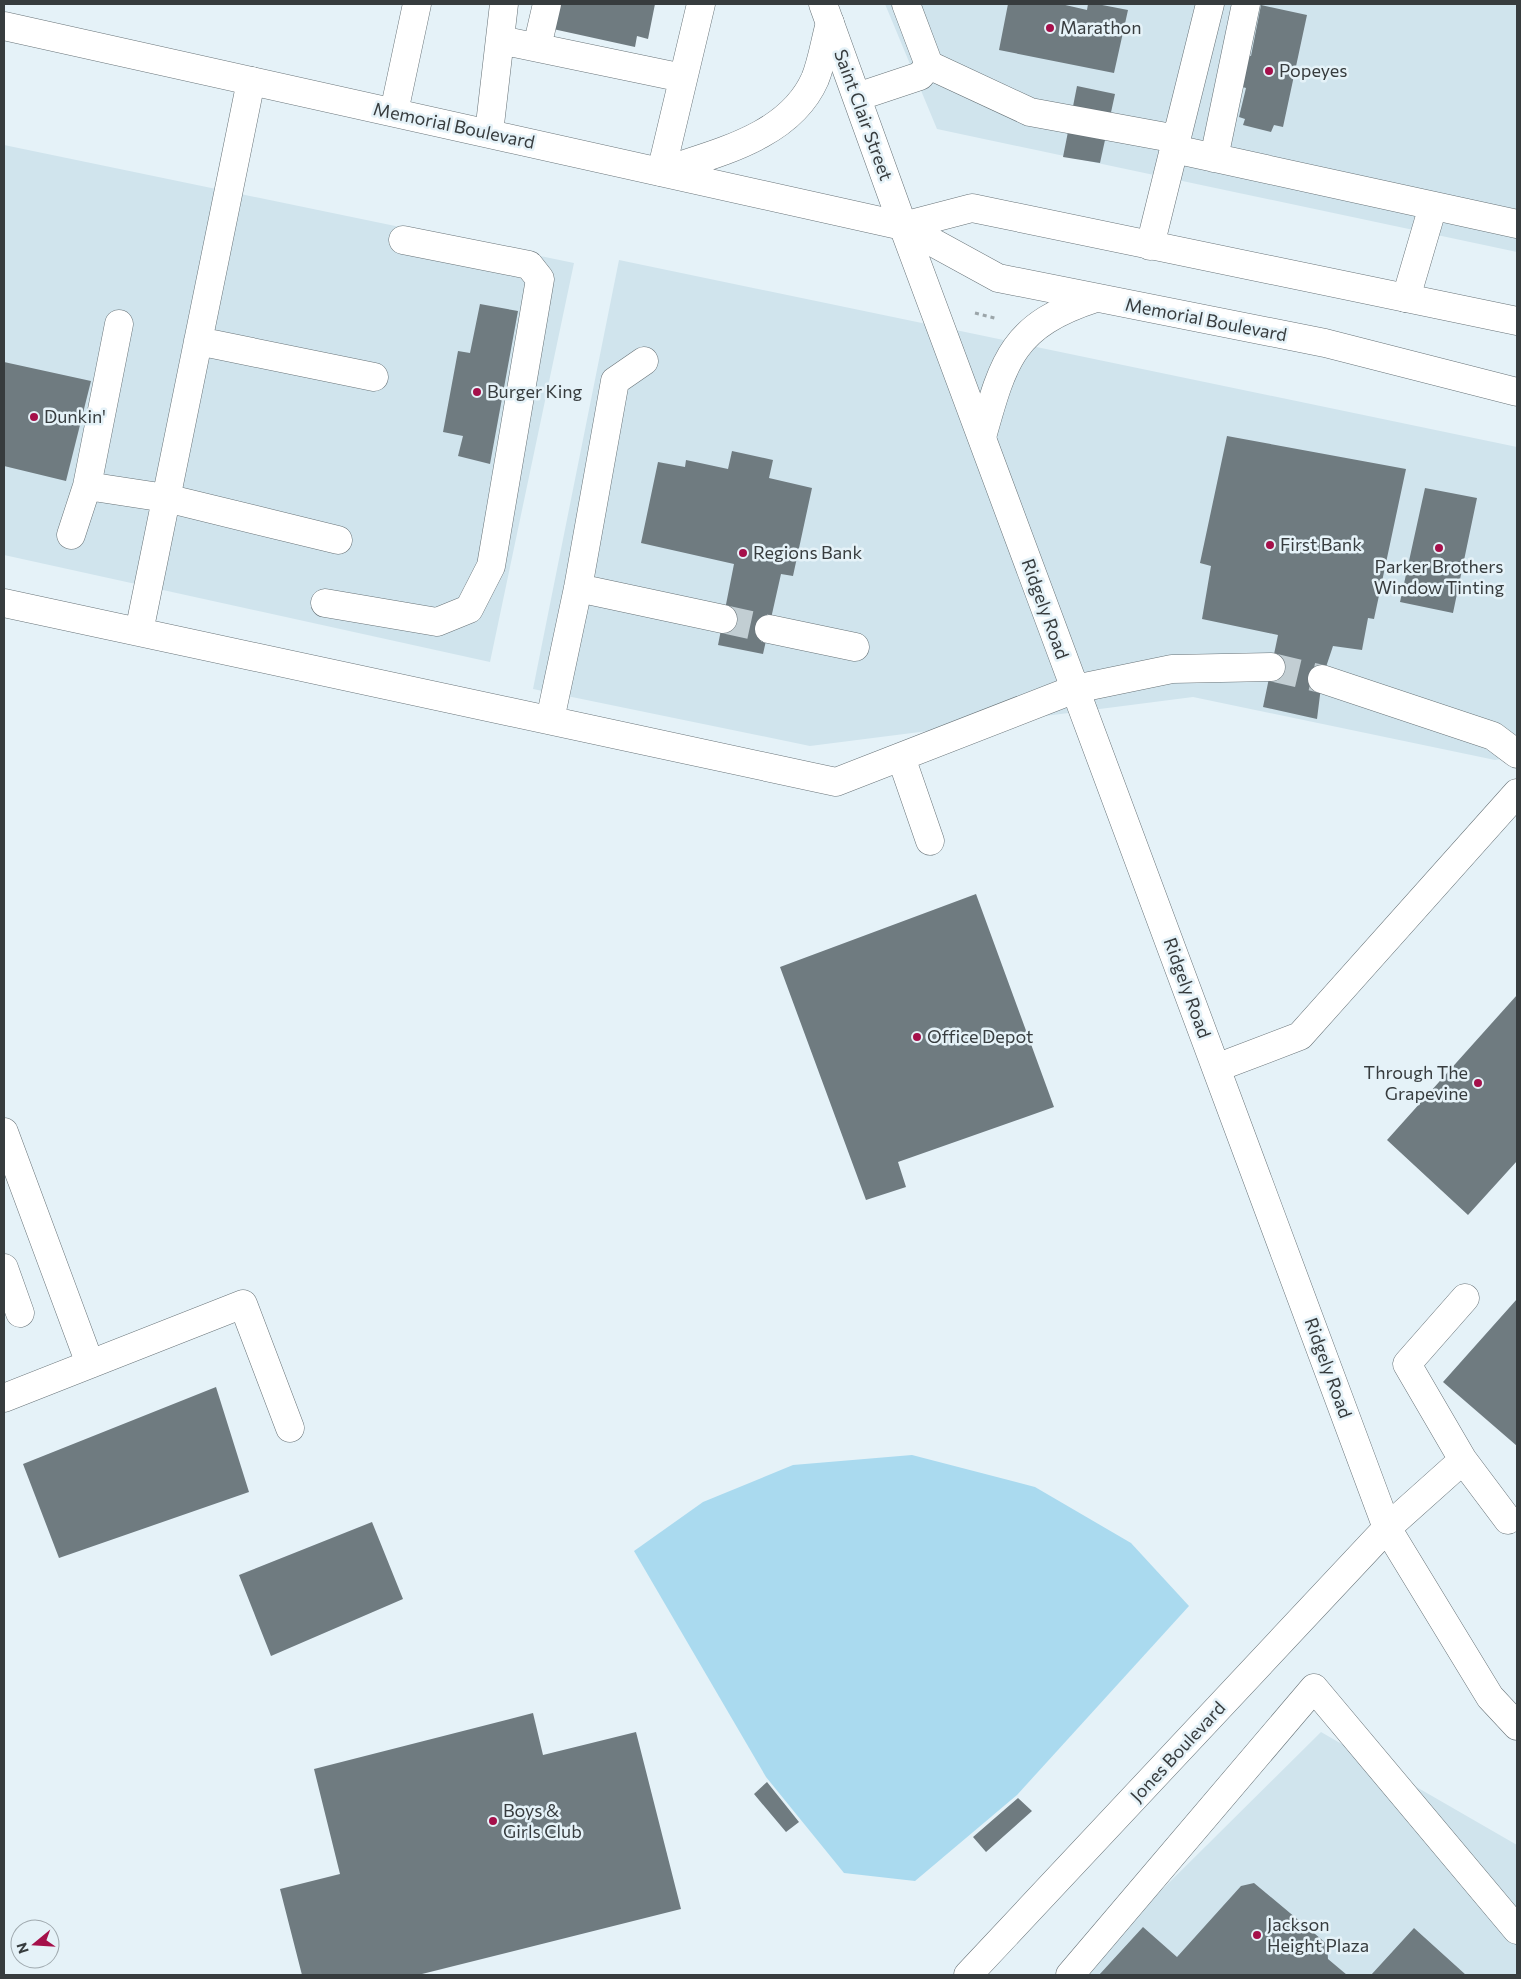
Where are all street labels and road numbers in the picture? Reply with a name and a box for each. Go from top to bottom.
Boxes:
street label: Saint Clair Street [830,46,898,183]
street label: Memorial Boulevard [372,97,537,153]
street label: Memorial Boulevard [1123,293,1289,346]
street label: Ridgely Road [1018,555,1074,662]
street label: Ridgely Road [1160,934,1216,1041]
street label: Ridgely Road [1301,1314,1357,1421]
street label: Jones Boulevard [1125,1696,1229,1806]

